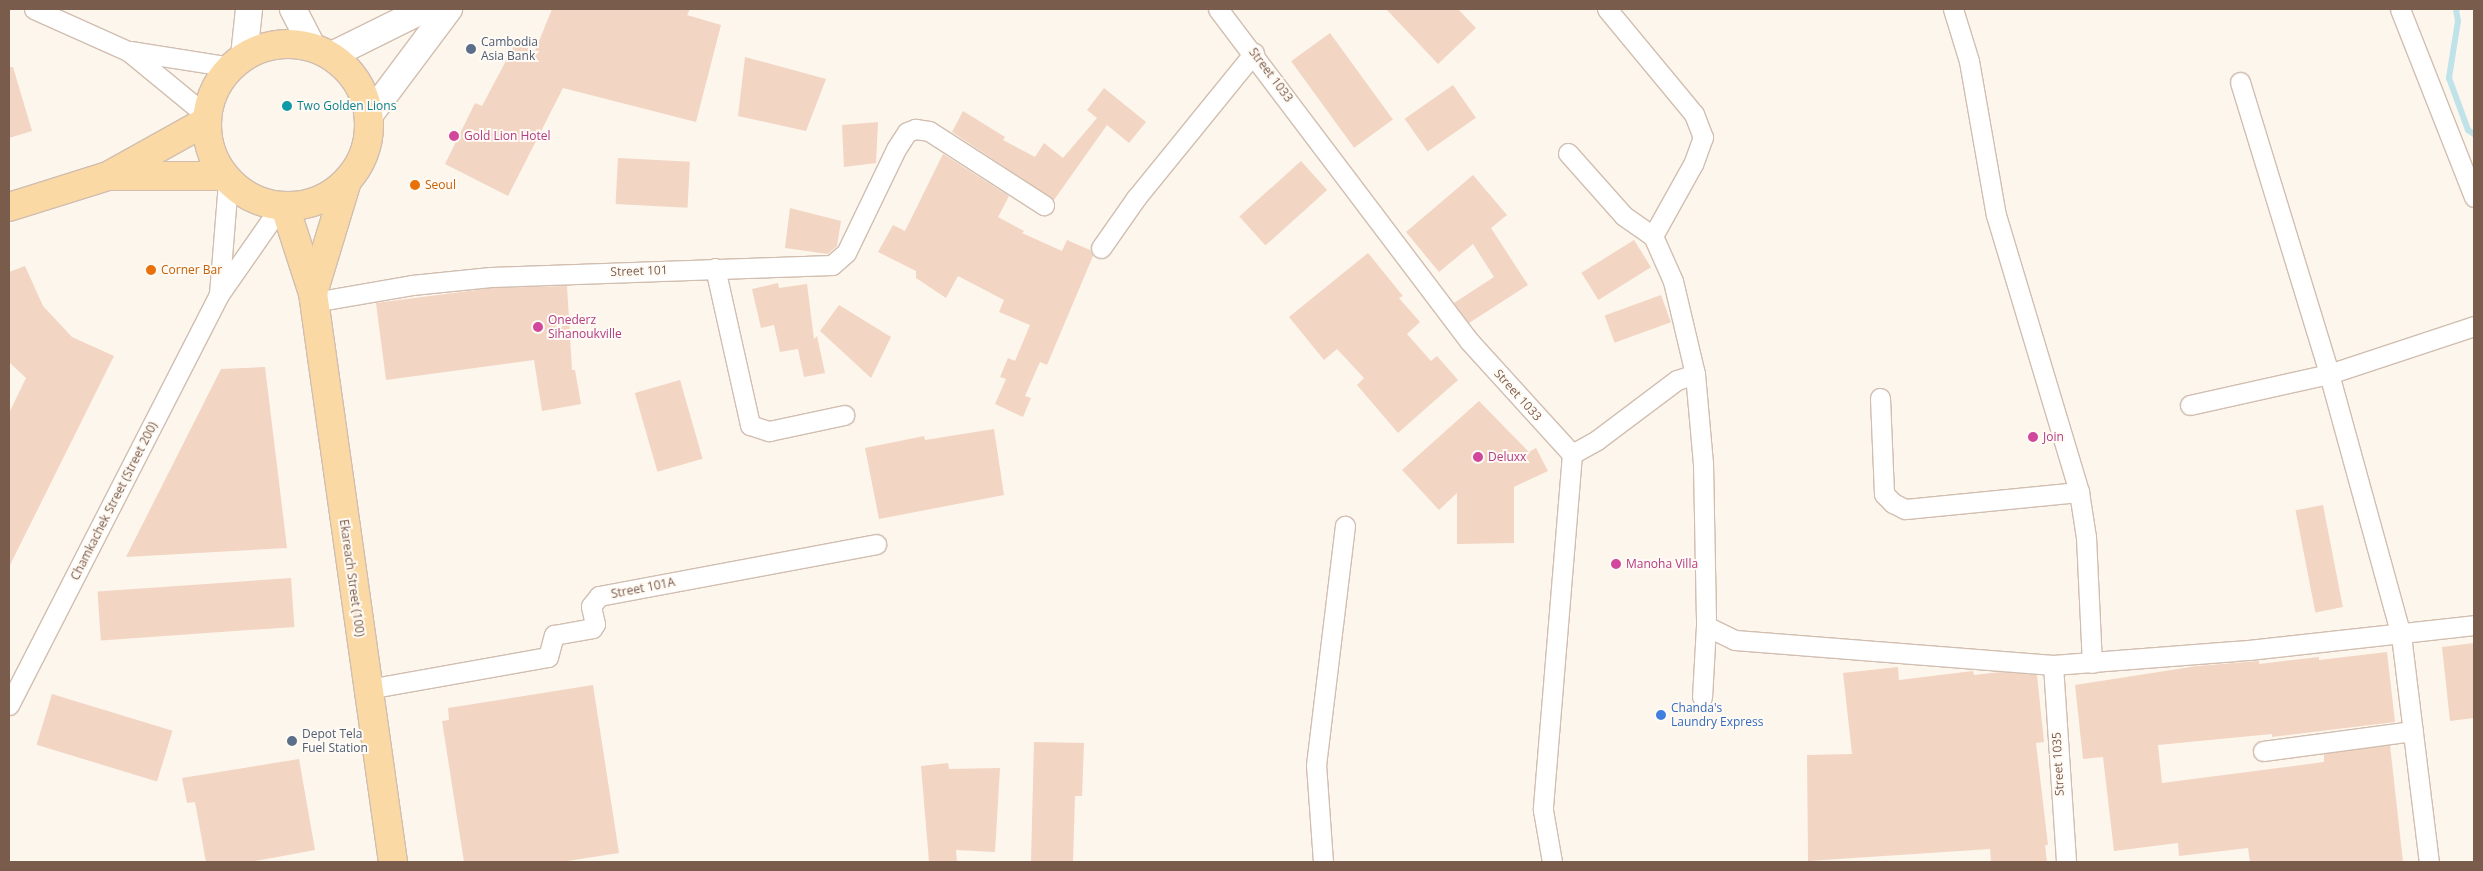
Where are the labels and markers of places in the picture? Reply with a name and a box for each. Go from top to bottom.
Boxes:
place label: Cambodia Asia Bank [481,35,538,63]
marker: Cambodia Asia Bank [465,43,477,55]
place label: Two Golden Lions [297,99,396,113]
marker: Two Golden Lions [281,100,293,112]
place label: Gold Lion Hotel [464,129,551,143]
marker: Gold Lion Hotel [448,130,460,142]
place label: Seoul [425,178,456,192]
marker: Seoul [409,179,421,191]
place label: Corner Bar [161,263,222,277]
marker: Corner Bar [145,264,157,276]
place label: Onederz Sihanoukville [548,313,622,341]
marker: Onederz Sihanoukville [532,321,544,333]
place label: Join [2043,430,2064,444]
marker: Join [2027,431,2039,443]
place label: Deluxx [1488,450,1526,464]
marker: Deluxx [1472,451,1484,463]
place label: Manoha Villa [1626,557,1698,571]
marker: Manoha Villa [1610,558,1622,570]
place label: Chanda's Laundry Express [1671,701,1763,729]
marker: Chanda's Laundry Express [1655,709,1667,721]
place label: Depot Tela Fuel Station [302,727,368,755]
marker: Depot Tela Fuel Station [286,735,298,747]

